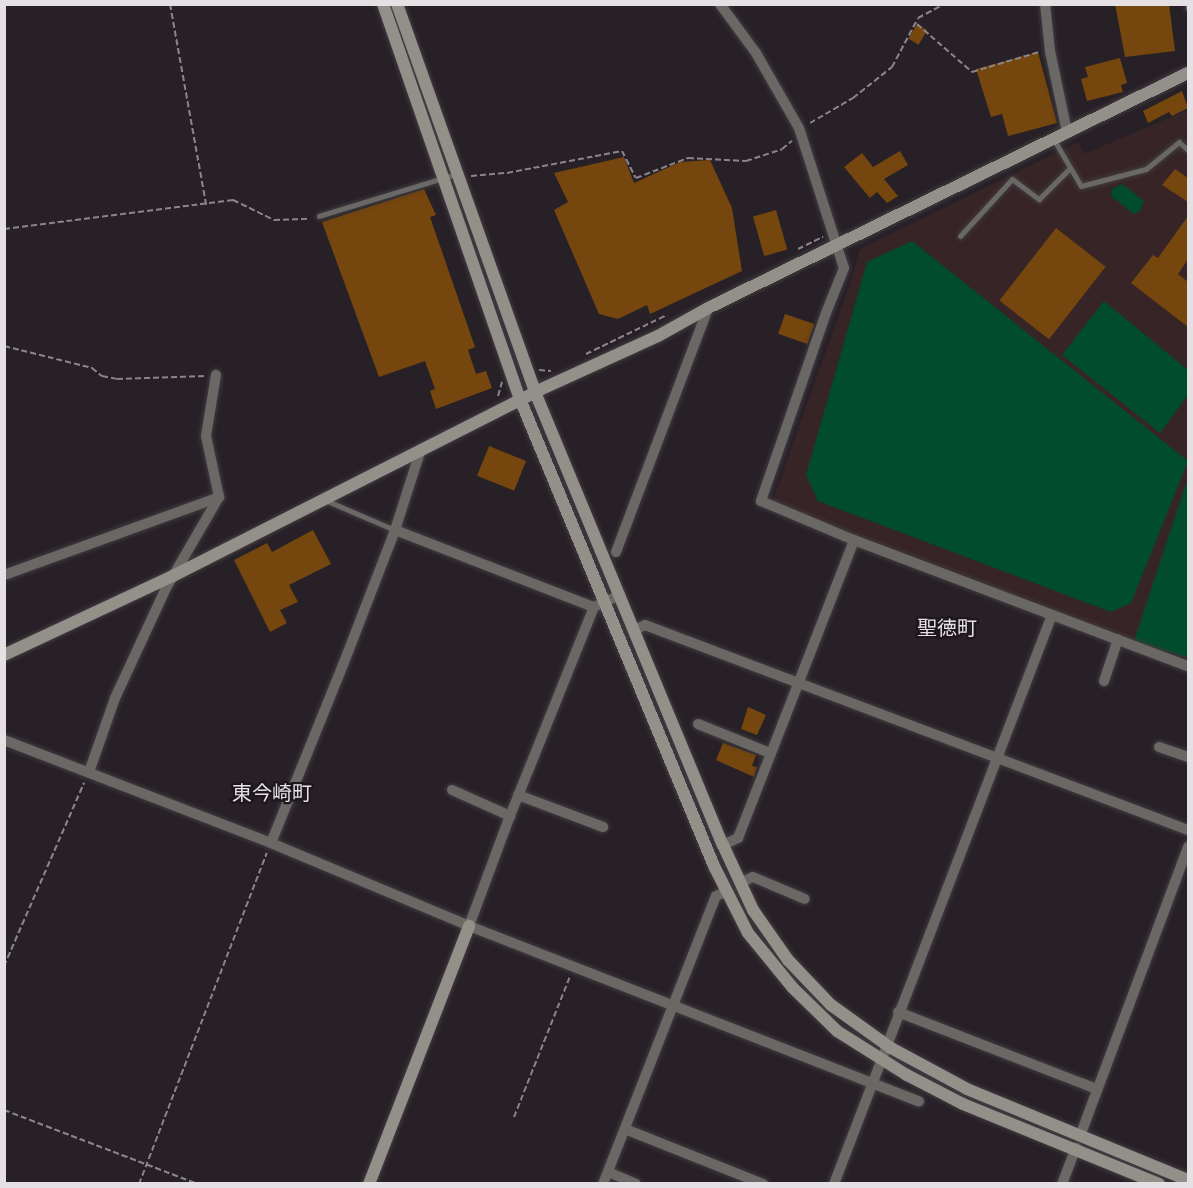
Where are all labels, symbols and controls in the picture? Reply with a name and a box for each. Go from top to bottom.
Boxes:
district label: 聖徳町 [917,618,977,642]
district label: 東今崎町 [232,783,312,807]

